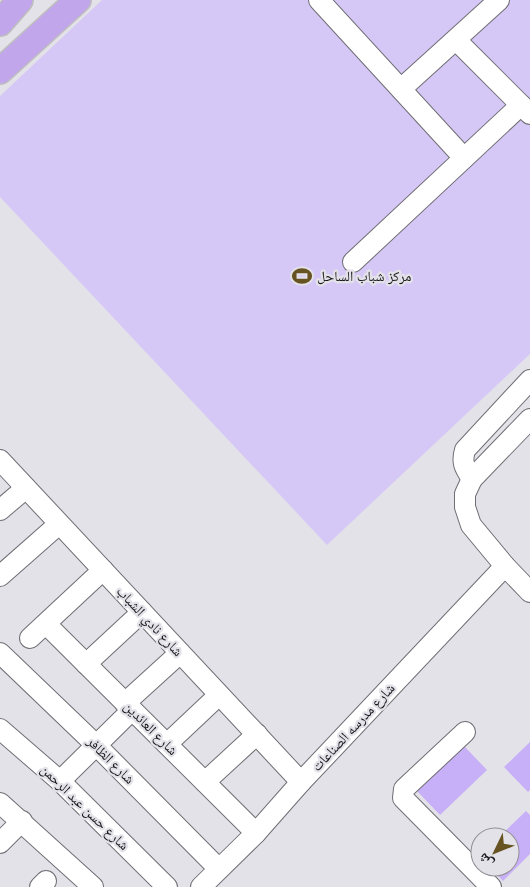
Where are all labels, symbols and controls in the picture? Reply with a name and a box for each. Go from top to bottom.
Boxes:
sports icon: مركز شباب الساحل [291,265,313,287]
place label: مركز شباب الساحل [317,268,411,285]
street label: شارع نادي الشباب [111,583,186,662]
street label: شارع مدرسه الصناعات [308,680,399,775]
street label: شارع العائدين [119,698,181,760]
street label: شارع الظافر [82,732,138,788]
street label: شارع حسن عبد الرحمن [36,761,132,854]
north arrow [470,827,520,877]
text: ش [474,849,497,872]

